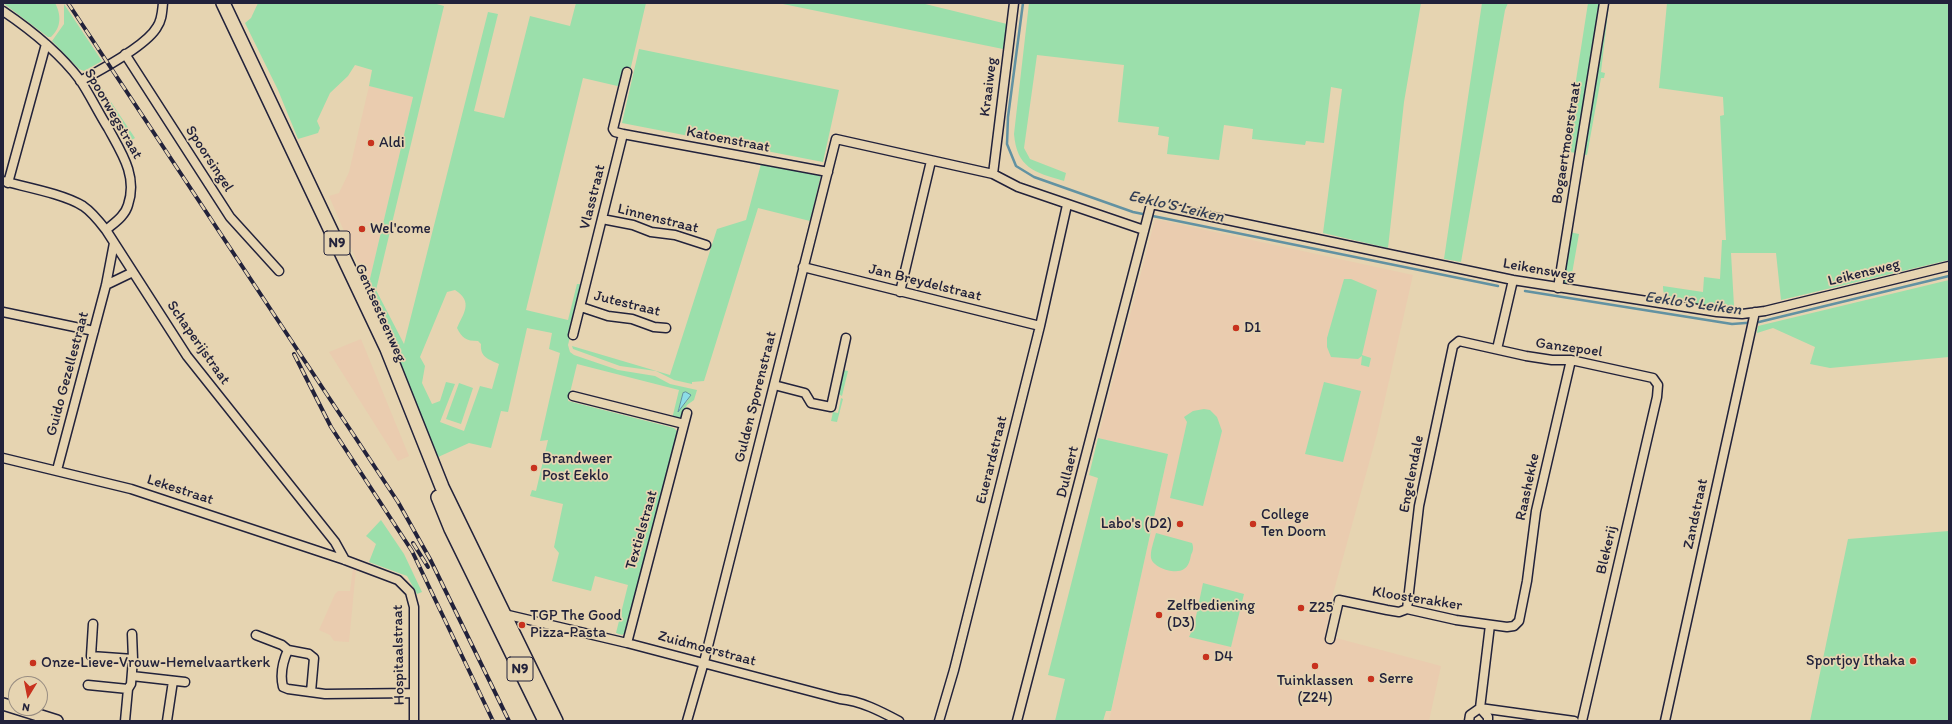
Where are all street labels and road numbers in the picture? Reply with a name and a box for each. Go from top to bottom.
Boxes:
street label: Kraaiweg [976,56,1002,118]
street label: Spoorwegstraat [80,66,146,162]
street label: Bogaertmoerstraat [1548,81,1586,205]
street label: Spoorsingel [181,122,237,196]
street label: Katoenstraat [685,123,771,157]
street label: Vlasstraat [576,163,610,231]
street label: Linnenstraat [616,200,700,238]
road number: N9 [324,231,350,255]
street label: Leikensweg [1501,255,1577,285]
street label: Leikensweg [1826,255,1902,291]
street label: Jan Breydelstraat [867,260,983,306]
street label: Gentsesteenweg [350,261,410,365]
street label: Jutestraat [592,287,662,321]
street label: Schaperijstraat [162,298,234,388]
street label: Guido Gezellestraat [43,310,93,438]
street label: Gulden Sporenstraat [731,329,781,465]
street label: Ganzepoel [1534,334,1604,362]
street label: Euerardstraat [972,414,1012,506]
street label: Engelendale [1396,434,1428,514]
street label: Dullaert [1053,444,1083,500]
street label: Raashekke [1512,452,1544,522]
street label: Lekestraat [144,471,216,509]
street label: Zandstraat [1680,477,1712,551]
street label: Textielstraat [622,488,662,572]
street label: Blekerij [1593,524,1621,576]
street label: Kloosterakker [1371,583,1463,615]
street label: Hospitaalstraat [389,605,409,705]
street label: Zuidmoerstraat [656,627,758,671]
road number: N9 [507,657,533,681]

